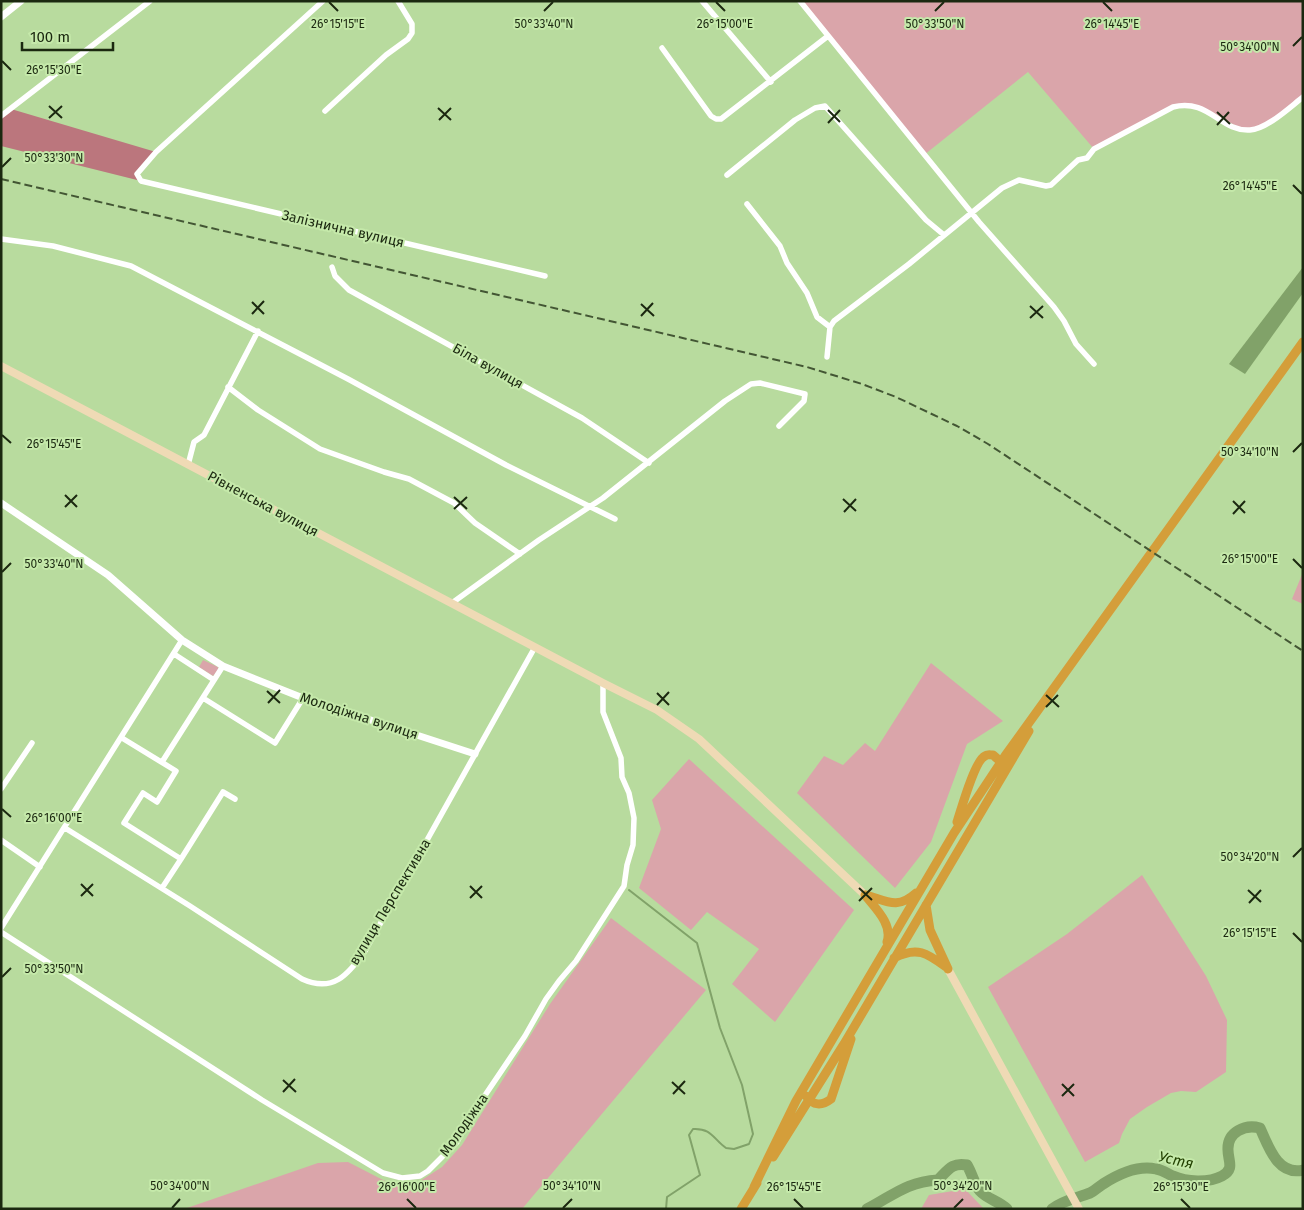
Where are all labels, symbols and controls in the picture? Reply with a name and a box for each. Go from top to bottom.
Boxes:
text: 26°15'15"E [311,17,365,31]
text: 50°33'40"N [514,17,574,31]
text: 26°15'00"E [697,17,753,31]
text: 50°33'50"N [905,17,965,31]
text: 26°14'45"E [1085,17,1139,31]
scale bar [22,20,114,52]
text: 100 m [30,28,70,46]
text: 50°34'00"N [1220,40,1280,54]
text: 26°15'30"E [26,63,82,77]
text: 50°33'30"N [24,151,84,165]
text: 26°14'45"E [1223,179,1277,193]
street label: Залізнична вулиця [280,207,406,251]
street label: Біла вулиця [450,340,526,392]
text: 26°15'45"E [27,437,81,451]
text: 50°34'10"N [1221,445,1279,459]
street label: Рівненська вулиця [205,468,321,540]
text: 26°15'00"E [1222,552,1278,566]
text: 50°33'40"N [24,557,84,571]
street label: Молодіжна вулиця [298,689,420,743]
text: 26°16'00"E [26,811,82,825]
street label: вулиця Перспективна [346,836,434,968]
text: 50°34'20"N [1221,850,1279,864]
text: 26°15'15"E [1223,926,1277,940]
text: 50°33'50"N [24,962,84,976]
street label: Молодіжна [436,1090,492,1160]
water label: Устя [1157,1147,1195,1173]
text: 50°34'00"N [150,1179,210,1193]
text: 50°34'10"N [543,1179,601,1193]
text: 50°34'20"N [934,1179,992,1193]
text: 26°16'00"E [379,1180,435,1194]
text: 26°15'45"E [767,1180,821,1194]
text: 26°15'30"E [1153,1180,1209,1194]

